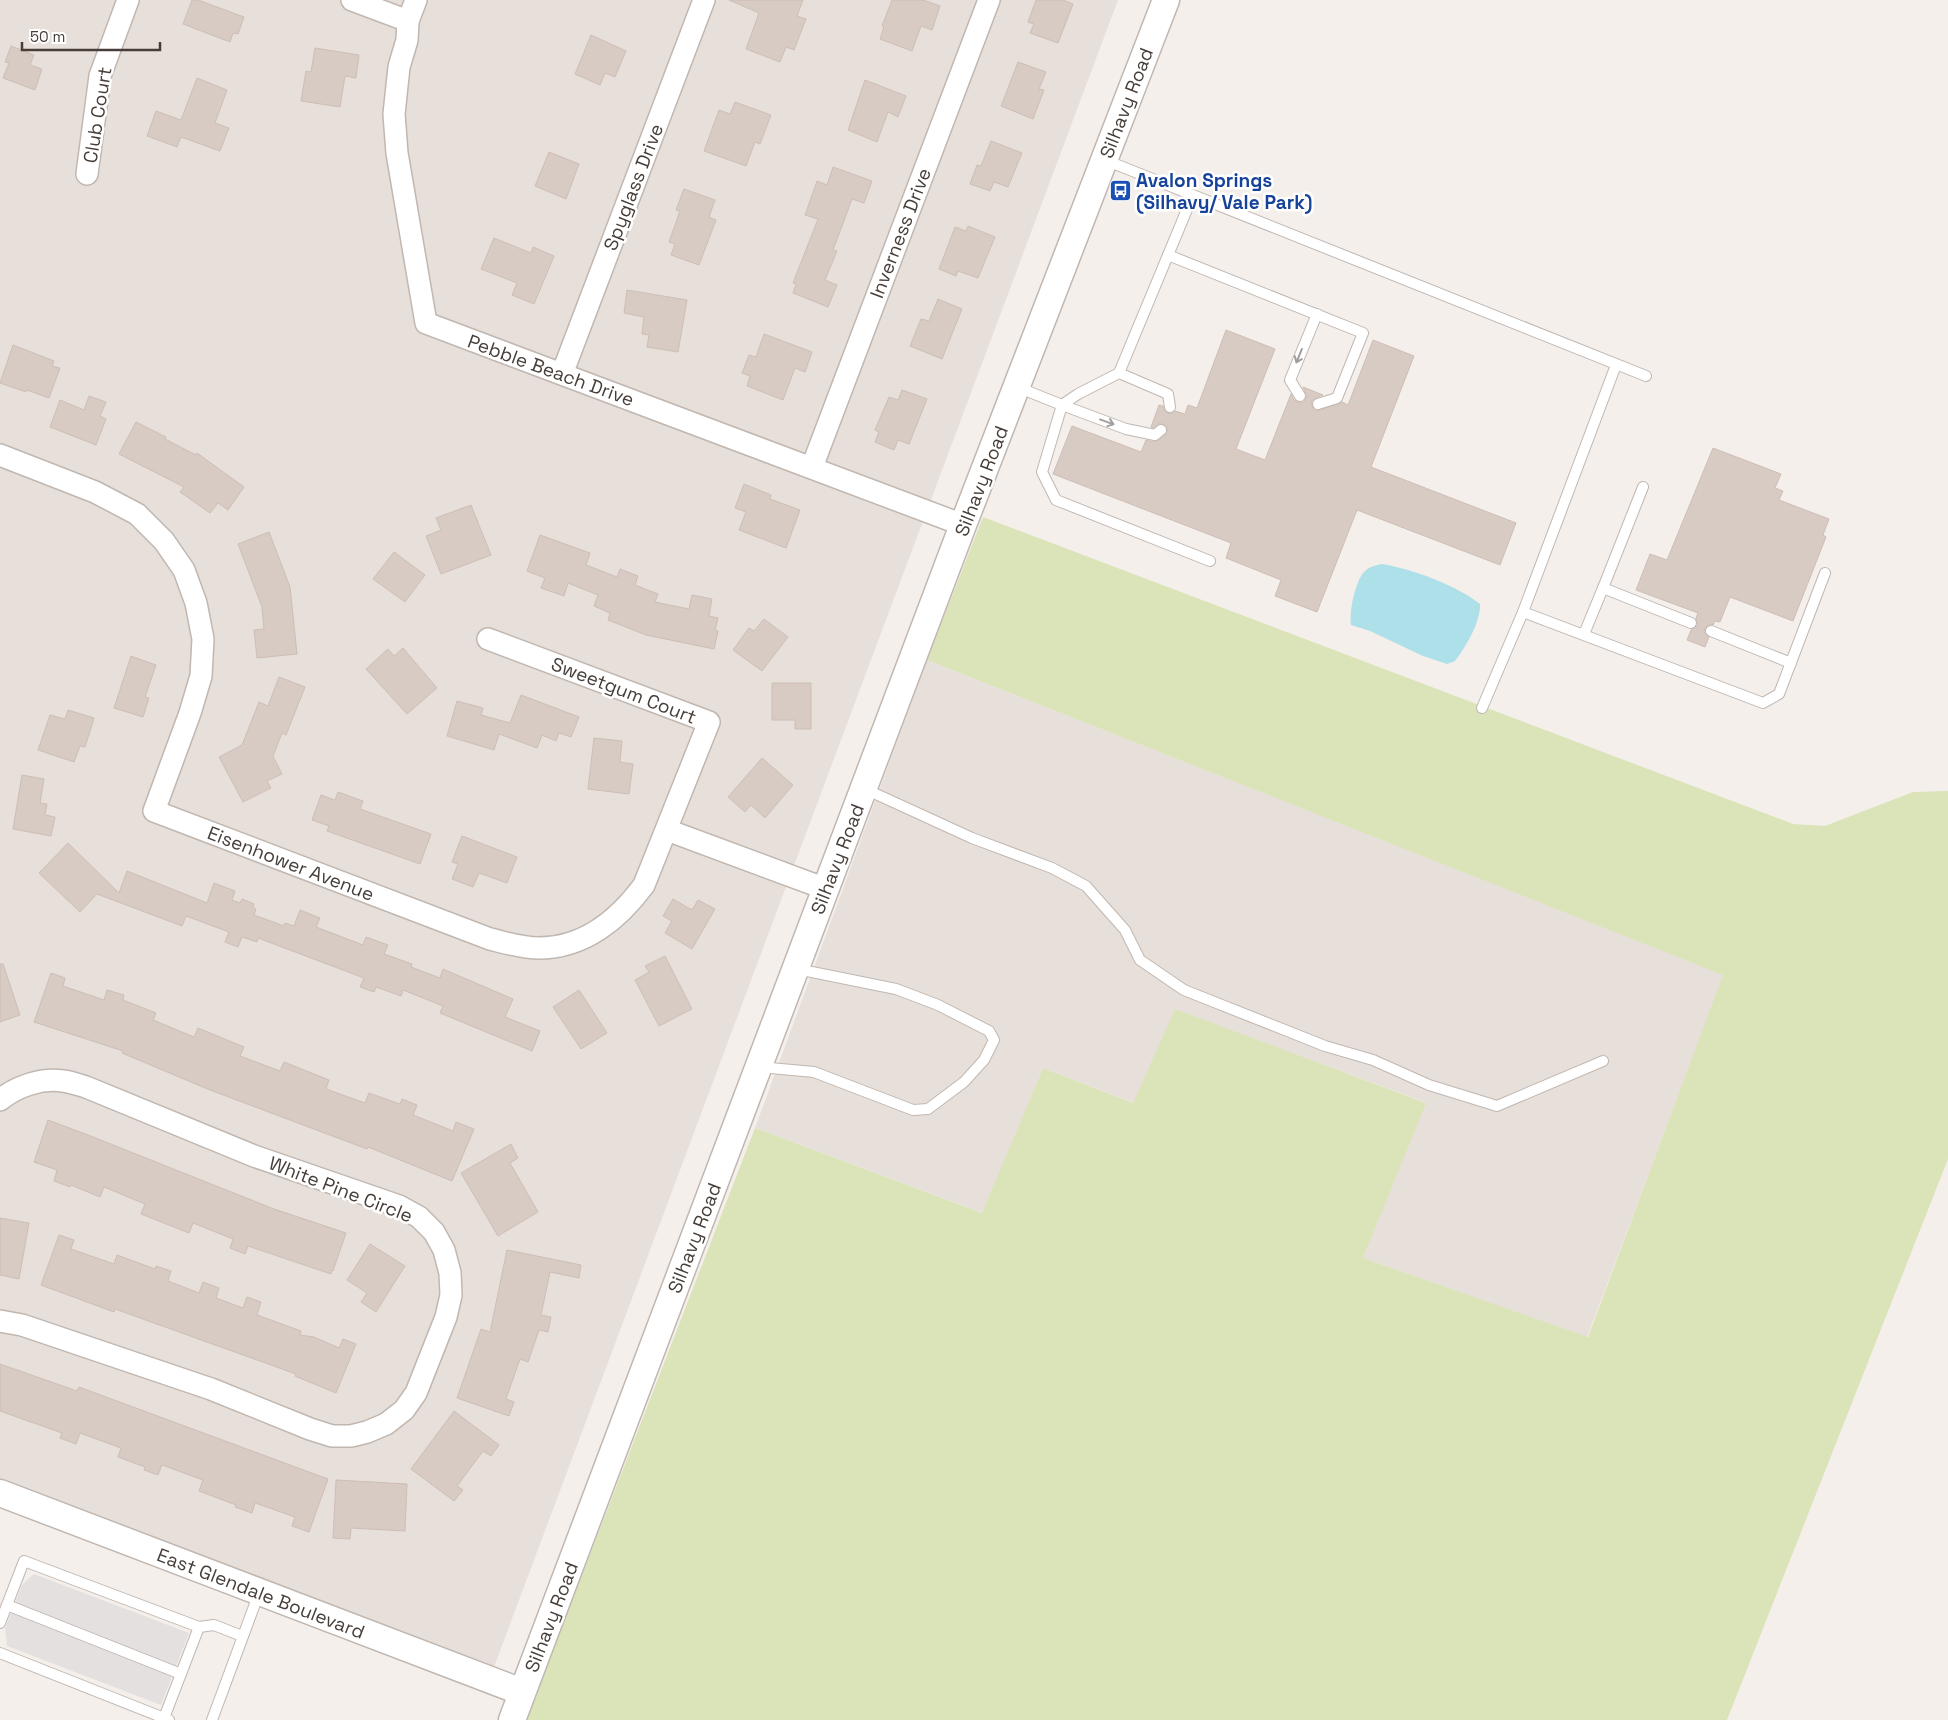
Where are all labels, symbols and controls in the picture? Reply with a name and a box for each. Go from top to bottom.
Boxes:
scale bar [22,20,160,52]
text: 50 m [30,27,65,46]
street label: Silhavy Road [1094,44,1159,162]
street label: Club Court [78,65,117,165]
street label: Spyglass Drive [598,120,669,254]
street label: Inverness Drive [864,164,937,302]
place label: Avalon Springs (Silhavy/ Vale Park) [1136,168,1312,215]
bus stop icon: Avalon Springs (Silhavy/ Vale Park) [1108,179,1132,203]
street label: Pebble Beach Drive [464,329,638,412]
one-way arrow [1294,348,1304,363]
one-way arrow [1099,418,1115,427]
street label: Silhavy Road [949,422,1014,540]
street label: Sweetgum Court [548,651,700,730]
street label: Silhavy Road [805,800,870,918]
street label: Eisenhower Avenue [204,820,378,907]
street label: White Pine Circle [265,1151,416,1228]
street label: Silhavy Road [662,1179,727,1297]
street label: East Glendale Boulevard [153,1542,368,1645]
street label: Silhavy Road [519,1558,584,1676]

